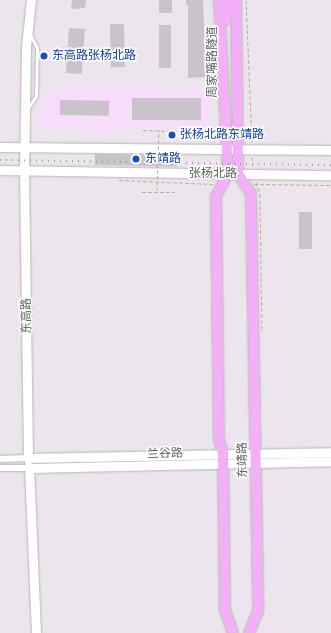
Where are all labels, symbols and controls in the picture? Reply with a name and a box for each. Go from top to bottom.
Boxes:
street label: 周家嘴路隧道 [206,26,220,98]
place label: 东高路张杨北路 [52,49,136,63]
marker: 东高路张杨北路 [39,51,49,61]
place label: 张杨北路东靖路 [180,128,264,142]
marker: 张杨北路东靖路 [167,130,177,140]
place label: 东靖路 [145,152,181,166]
marker: 东靖路 [130,153,142,165]
street label: 张杨北路 [189,167,237,181]
street label: 东高路 [19,298,35,334]
street label: 东靖路 [235,442,251,478]
street label: 兰谷路 [147,446,183,462]

